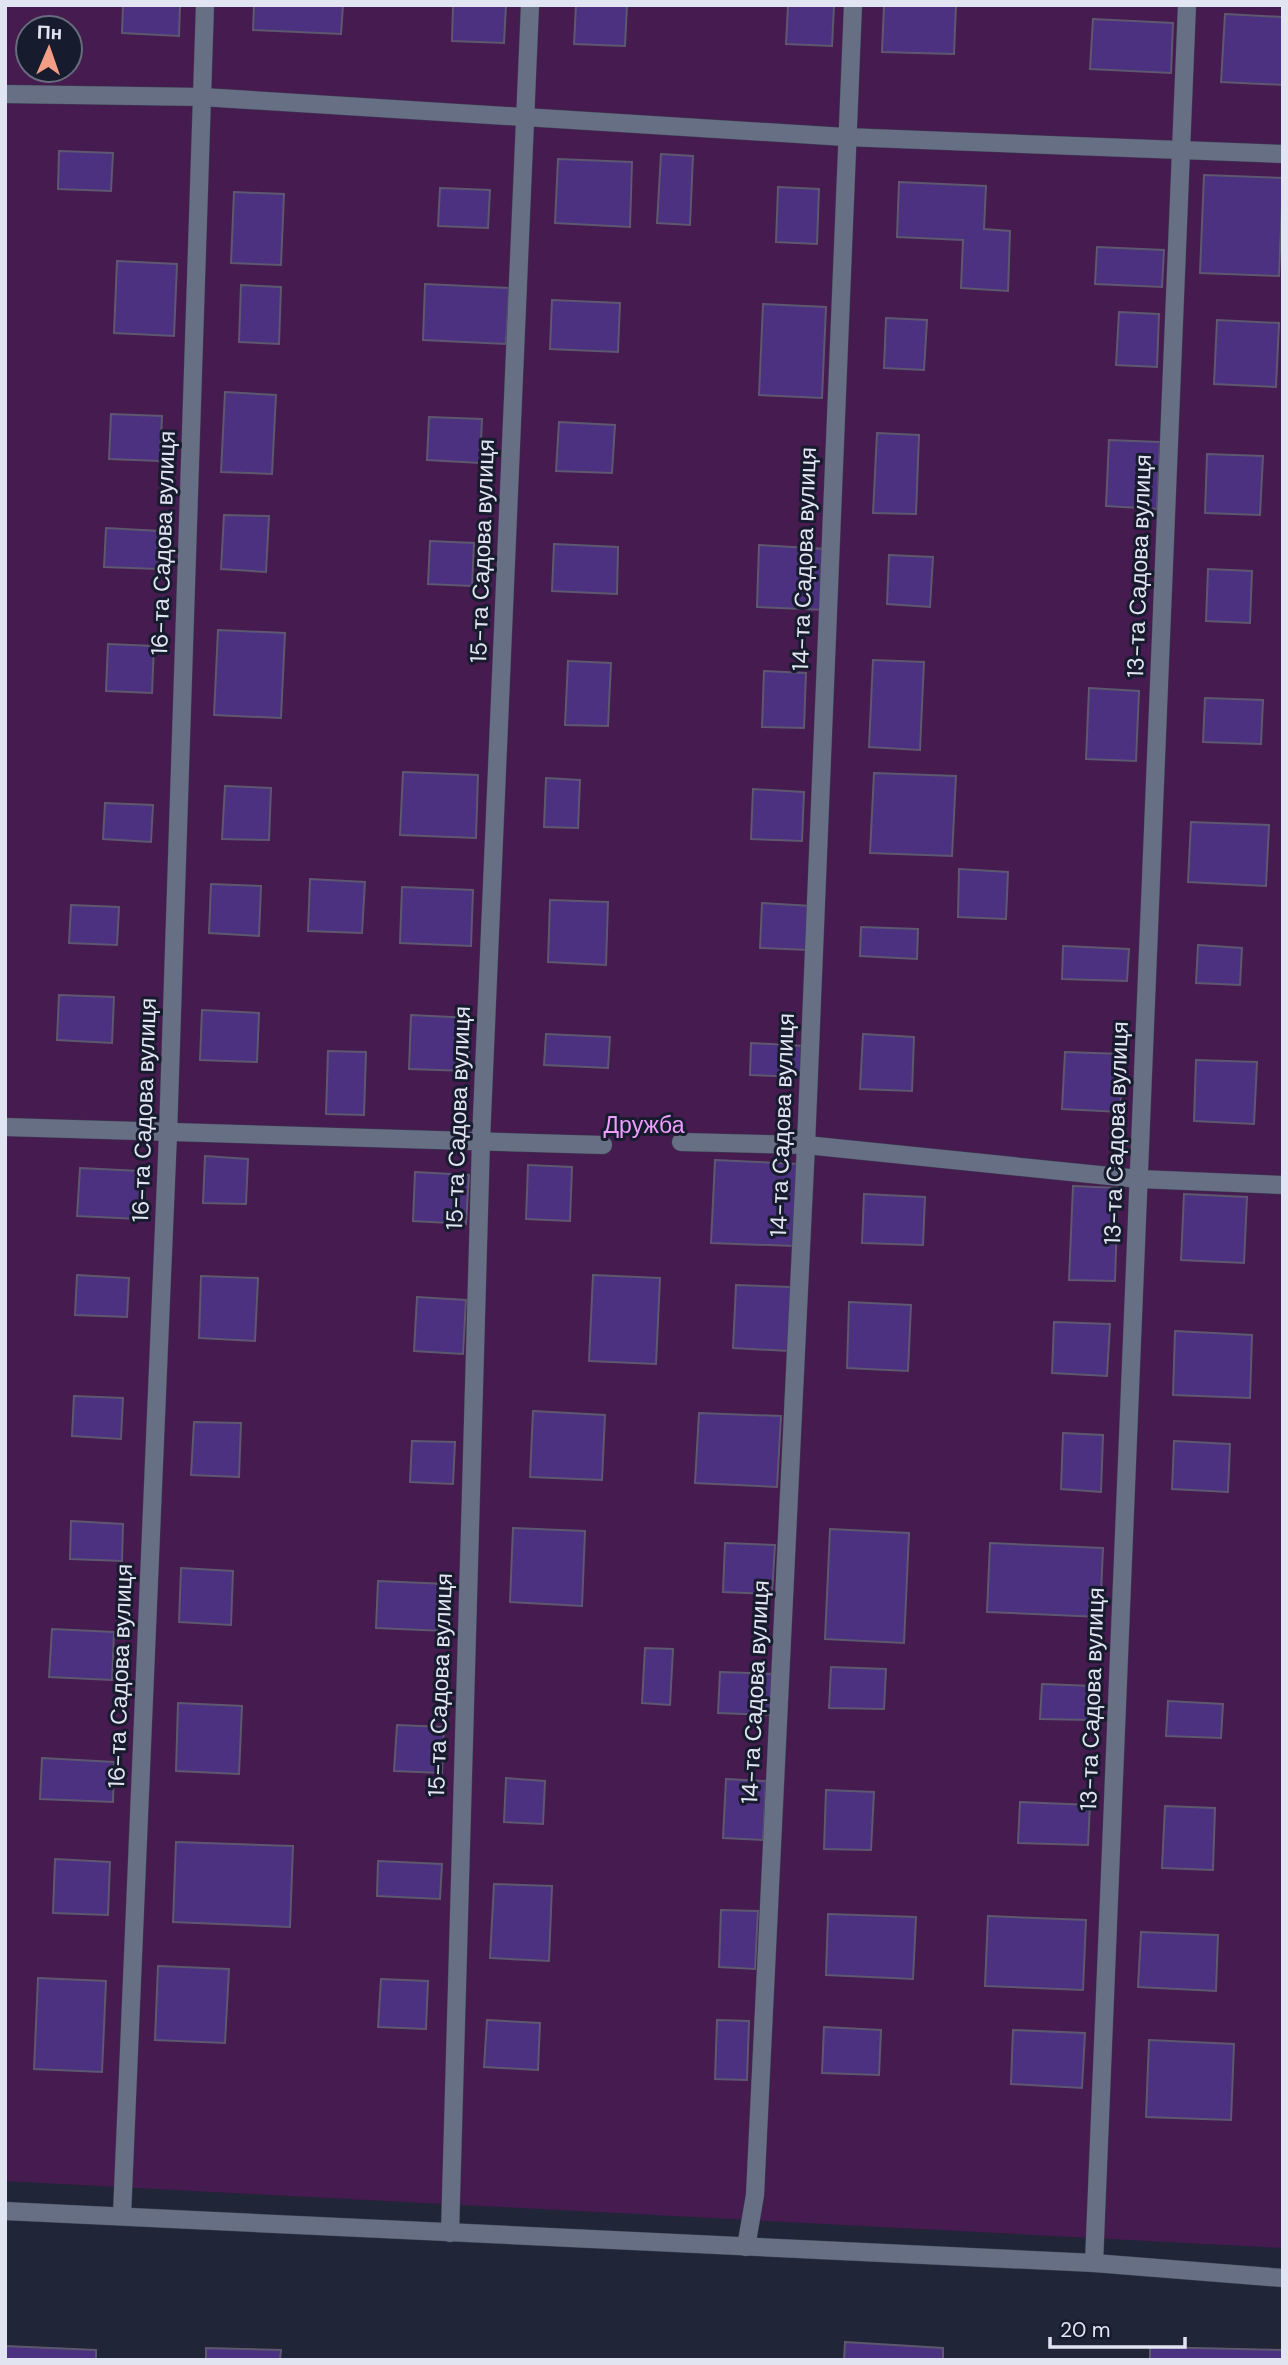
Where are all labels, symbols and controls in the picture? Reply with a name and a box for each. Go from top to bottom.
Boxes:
north arrow [14,14,84,84]
text: Пн [37,20,63,45]
street label: 16-та Садова вулиця [144,430,182,656]
street label: 15-та Садова вулиця [463,438,501,664]
street label: 14-та Садова вулиця [785,446,823,672]
street label: 13-та Садова вулиця [1120,454,1158,678]
street label: 16-та Садова вулиця [125,997,163,1223]
street label: 15-та Садова вулиця [439,1005,477,1231]
street label: 14-та Садова вулиця [763,1012,801,1238]
street label: 13-та Садова вулиця [1097,1021,1135,1245]
park label: Дружба [604,1110,685,1140]
street label: 16-та Садова вулиця [101,1563,139,1789]
street label: 15-та Садова вулиця [421,1572,459,1798]
street label: 14-та Садова вулиця [734,1579,776,1805]
street label: 13-та Садова вулиця [1073,1587,1111,1811]
scale bar [1050,2306,1185,2350]
text: 20 m [1060,2316,1111,2344]

